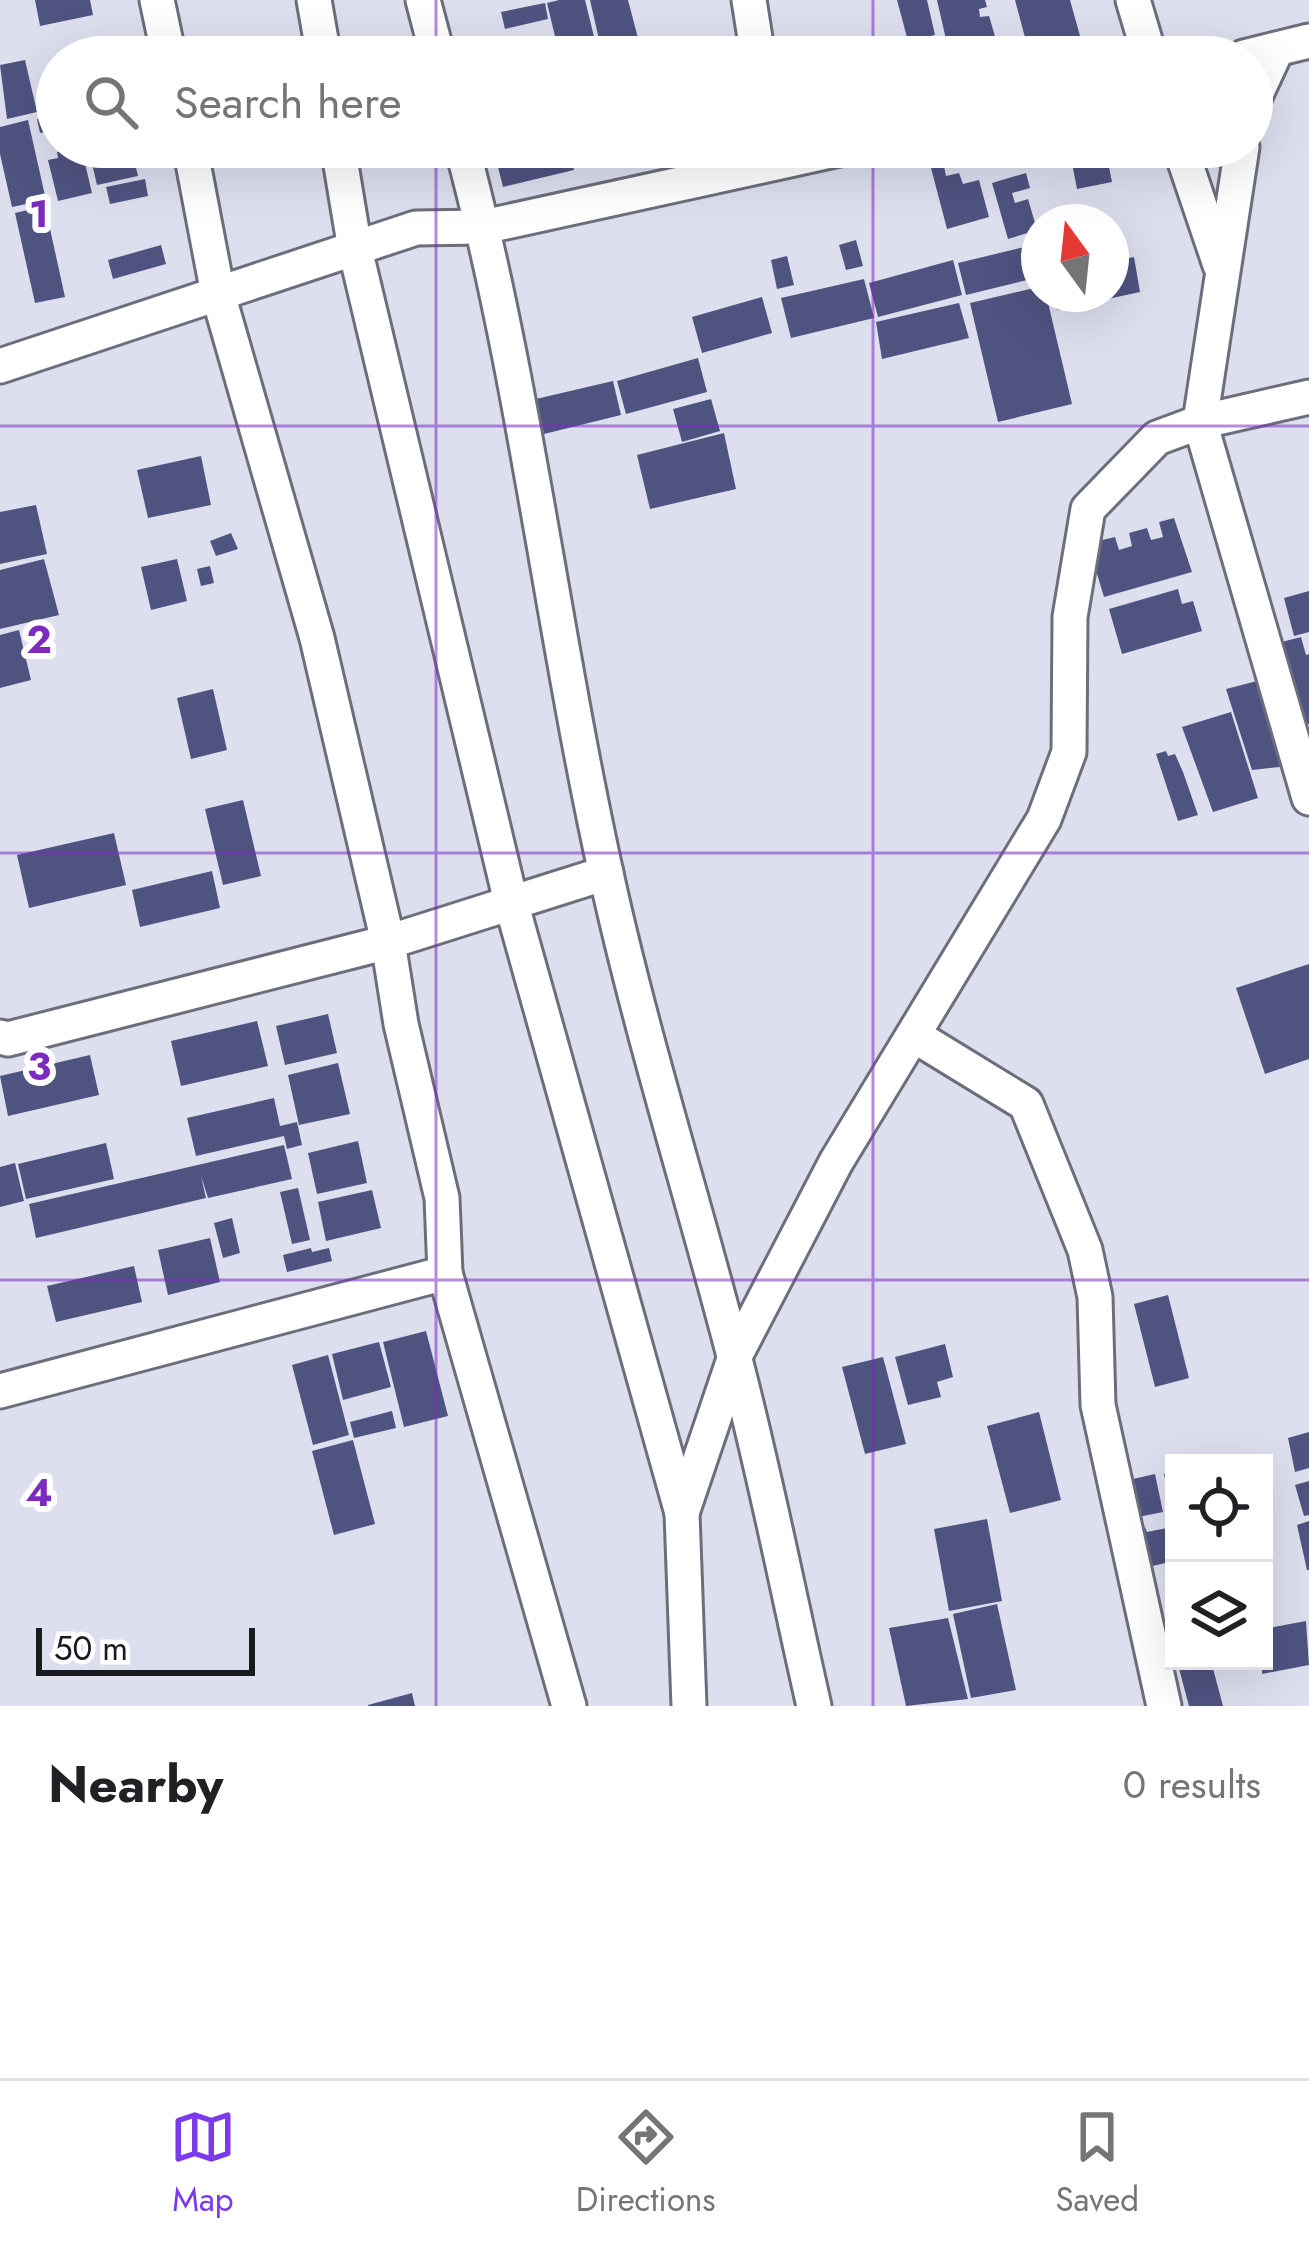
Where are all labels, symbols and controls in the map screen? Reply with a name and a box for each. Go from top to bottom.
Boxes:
search box [36,36,1273,168]
icon: search [78,69,144,135]
text: Search here [174,70,402,135]
text: 1 [29,185,49,242]
north arrow [1021,204,1129,312]
text: 2 [26,611,52,668]
text: 3 [27,1038,51,1095]
map controls [1165,1454,1273,1670]
button: locate [1165,1454,1273,1562]
text: 4 [25,1464,53,1521]
button: layers [1165,1562,1273,1670]
scale bar [36,1622,255,1675]
text: 50 m [54,1625,128,1672]
text: Nearby [48,1747,223,1821]
text: 0 results [1123,1756,1261,1813]
tab: Map [170,2104,236,2223]
tab: Directions [576,2104,716,2223]
tab: Saved [1055,2104,1139,2223]

